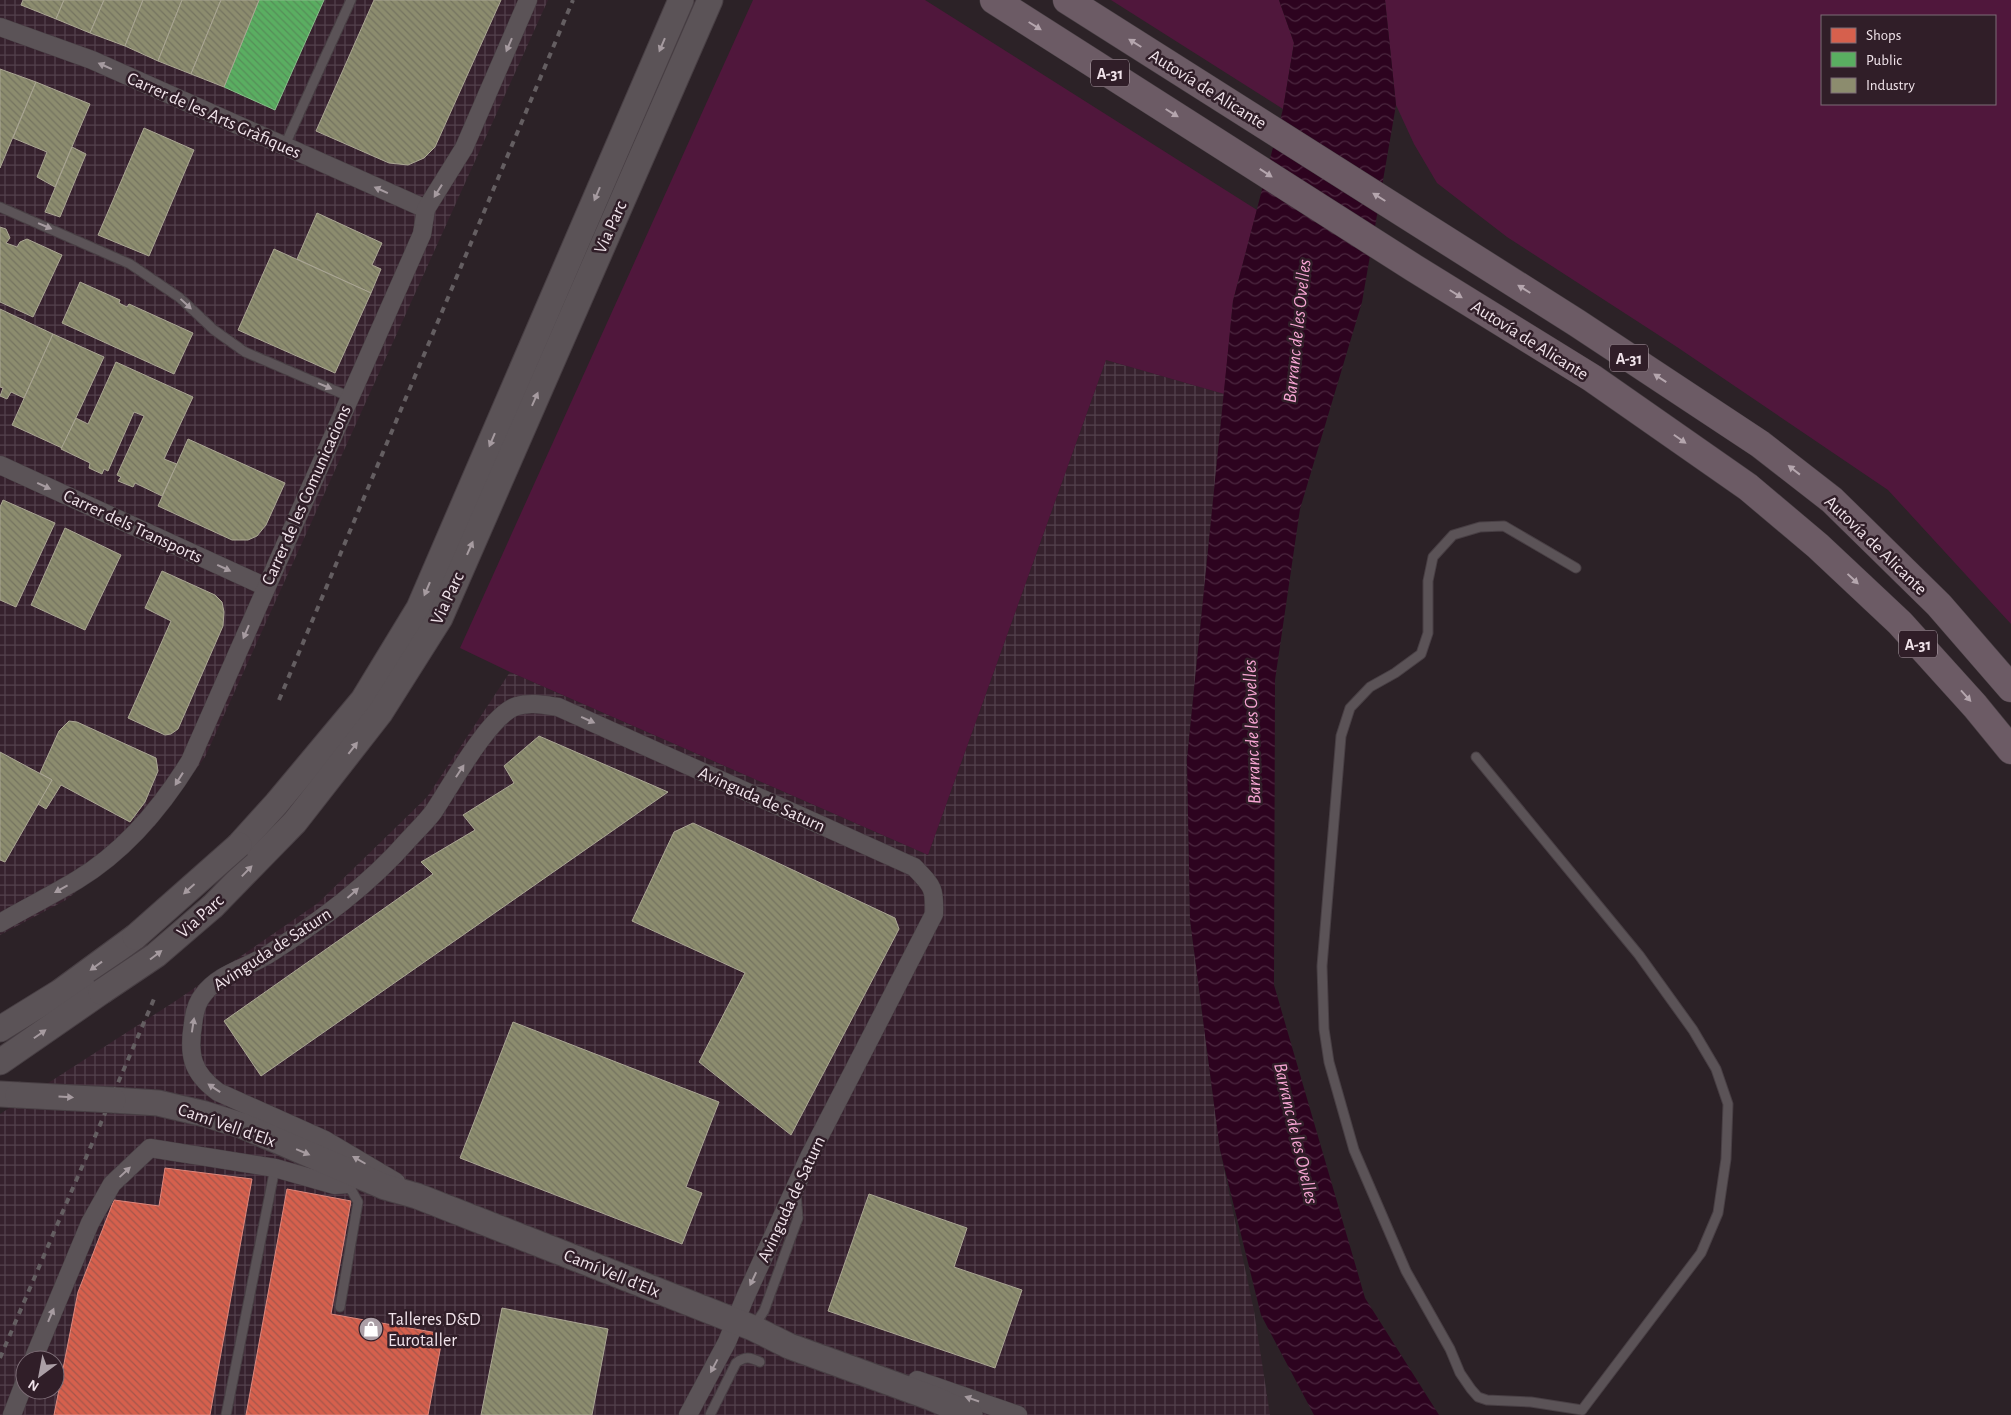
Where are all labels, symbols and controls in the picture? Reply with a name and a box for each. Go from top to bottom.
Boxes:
legend [1821,15,1996,105]
one-way arrow [1029,21,1042,31]
text: Shops [1866,28,1901,43]
one-way arrow [504,38,512,52]
one-way arrow [657,38,665,52]
one-way arrow [1129,38,1142,48]
street label: Autovía de Alicante [1146,47,1269,133]
text: Public [1866,53,1902,68]
road number: A-31 [1091,59,1129,86]
one-way arrow [98,62,112,70]
street label: Carrer de les Arts Gràfiques [124,69,303,162]
text: Industry [1866,78,1915,93]
one-way arrow [1166,109,1179,118]
one-way arrow [1260,168,1273,178]
one-way arrow [433,184,442,197]
one-way arrow [374,185,388,193]
one-way arrow [593,187,601,201]
one-way arrow [1372,193,1386,202]
street label: Via Parc [591,198,630,256]
one-way arrow [38,223,52,231]
water label: Barranc de les Ovelles [1280,258,1314,404]
one-way arrow [1517,285,1531,294]
one-way arrow [1449,289,1462,298]
one-way arrow [180,298,192,310]
street label: Autovía de Alicante [1468,298,1591,384]
road number: A-31 [1610,344,1648,372]
one-way arrow [1653,373,1667,383]
one-way arrow [318,383,332,391]
one-way arrow [532,392,540,406]
street label: Carrer de les Comunicacions [259,403,355,588]
one-way arrow [487,433,495,447]
one-way arrow [1673,434,1687,444]
one-way arrow [1788,465,1801,476]
one-way arrow [37,482,51,490]
street label: Carrer dels Transports [60,487,205,567]
street label: Autovía de Alicante [1821,493,1930,599]
one-way arrow [467,541,475,555]
one-way arrow [217,564,231,572]
street label: Via Parc [428,569,468,627]
one-way arrow [1847,573,1859,585]
one-way arrow [423,582,431,596]
one-way arrow [242,625,250,639]
road number: A-31 [1899,630,1937,658]
water label: Barranc de les Ovelles [1240,659,1265,804]
one-way arrow [1960,690,1972,702]
one-way arrow [581,717,595,725]
one-way arrow [348,741,358,754]
street label: Avinguda de Saturn [695,764,828,836]
one-way arrow [455,765,465,778]
one-way arrow [174,773,184,786]
one-way arrow [241,865,253,877]
one-way arrow [184,883,196,895]
one-way arrow [54,884,68,893]
one-way arrow [347,887,359,899]
street label: Via Parc [174,891,227,942]
street label: Avinguda de Saturn [210,905,335,995]
one-way arrow [149,950,162,960]
one-way arrow [89,961,103,971]
one-way arrow [189,1017,197,1033]
one-way arrow [33,1029,47,1039]
water label: Barranc de les Ovelles [1270,1061,1321,1206]
one-way arrow [207,1084,220,1093]
one-way arrow [58,1093,74,1101]
street label: Camí Vell d'Elx [176,1101,278,1151]
street label: Avinguda de Saturn [755,1134,829,1265]
one-way arrow [296,1148,311,1156]
one-way arrow [352,1156,367,1164]
one-way arrow [118,1166,130,1178]
street label: Camí Vell d'Elx [561,1246,662,1301]
one-way arrow [749,1272,757,1286]
one-way arrow [47,1308,55,1322]
place label: Talleres D&D Eurotaller [388,1311,481,1350]
shop icon: Talleres D&D Eurotaller [358,1316,384,1342]
north arrow [15,1350,65,1400]
one-way arrow [710,1359,718,1373]
text: N [26,1377,41,1394]
one-way arrow [964,1395,979,1403]

